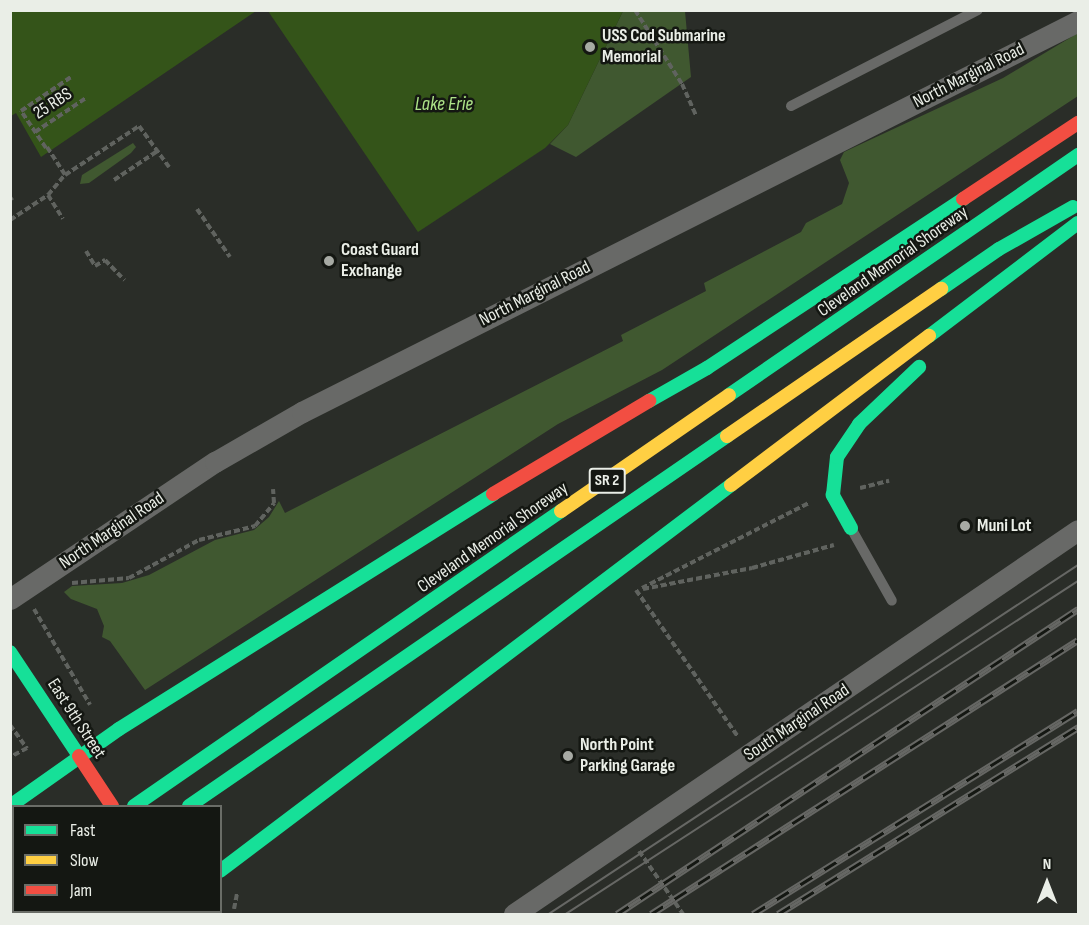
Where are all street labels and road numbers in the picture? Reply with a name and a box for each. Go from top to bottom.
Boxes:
street label: North Marginal Road [910,39,1028,113]
street label: 25 RBS [30,84,76,124]
street label: Cleveland Memorial Shoreway [814,202,972,322]
street label: North Marginal Road [476,257,594,331]
road number: SR 2 [588,468,626,494]
street label: Cleveland Memorial Shoreway [414,478,572,598]
street label: North Marginal Road [55,488,169,574]
street label: East 9th Street [42,675,110,763]
street label: South Marginal Road [740,680,854,766]

